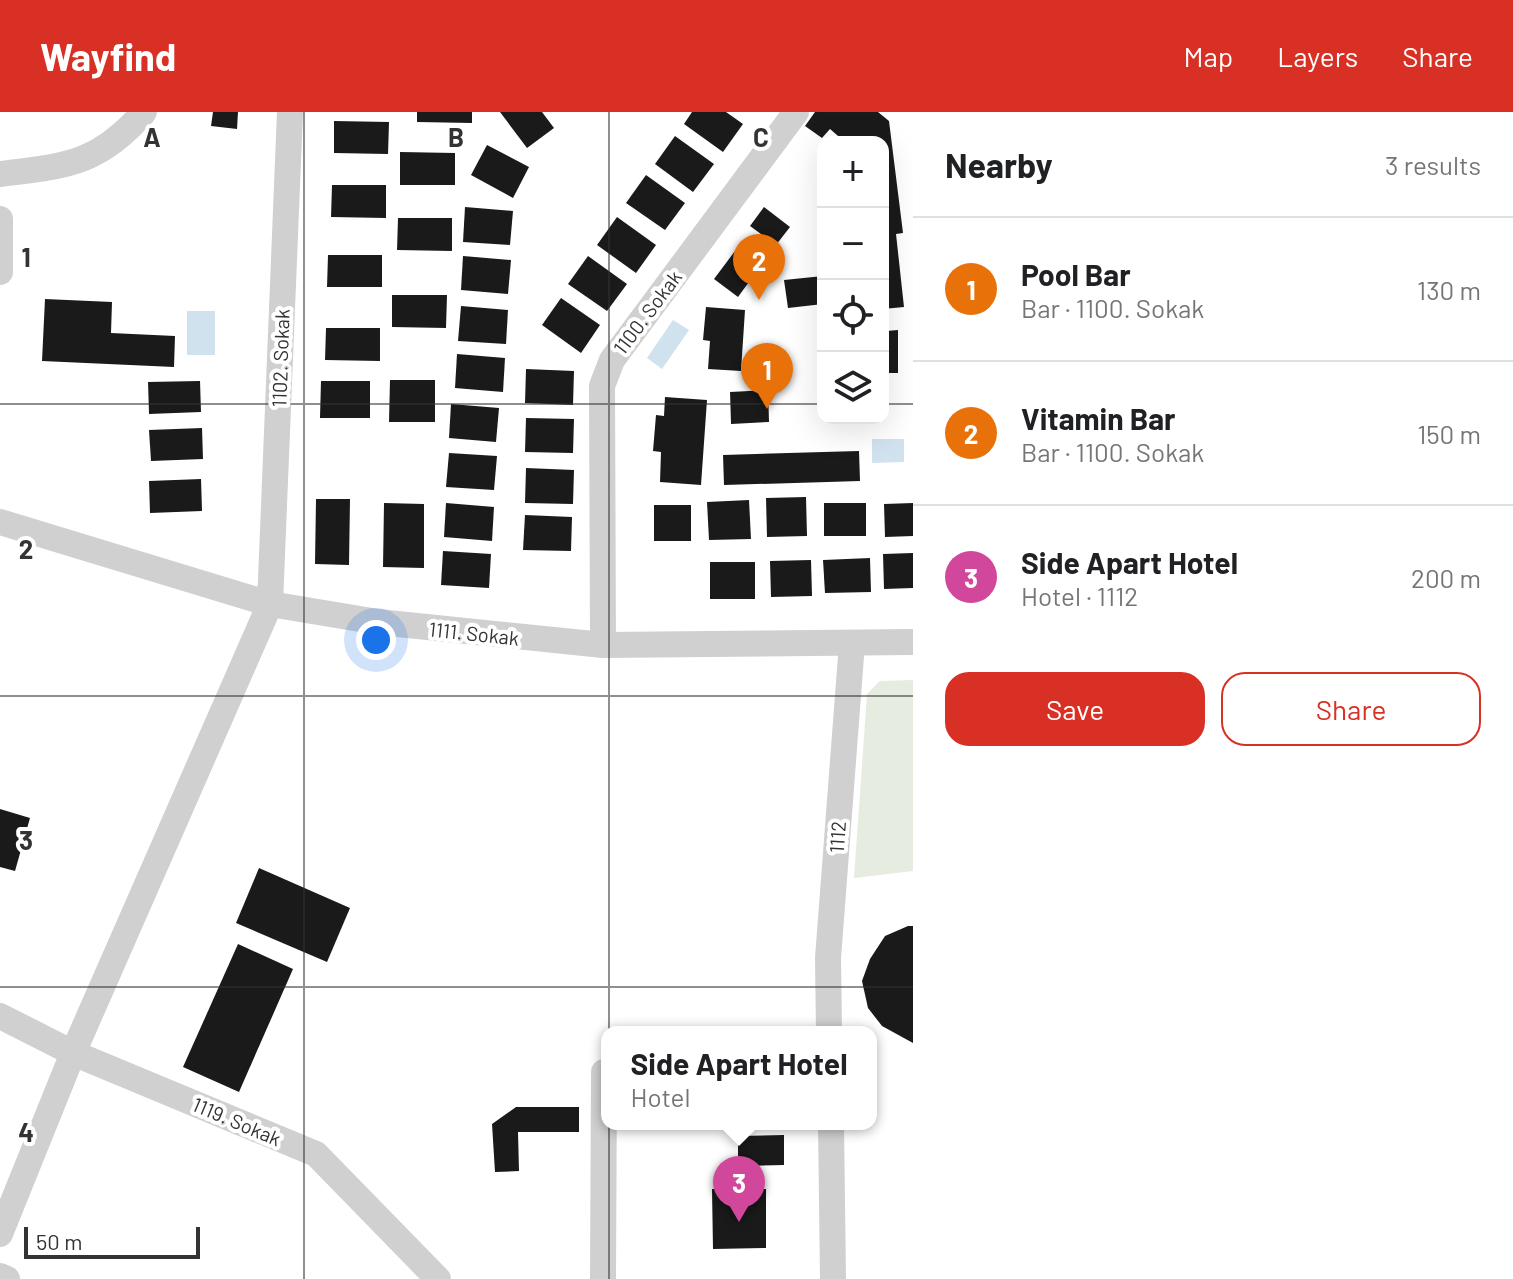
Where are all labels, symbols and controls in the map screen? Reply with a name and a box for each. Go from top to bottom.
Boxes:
text: Wayfind [40,33,176,79]
text: Map [1183,39,1233,73]
text: Layers [1277,39,1358,73]
text: Share [1402,39,1473,73]
text: A [143,121,161,152]
text: B [448,121,464,152]
text: C [753,121,769,152]
map controls [817,136,889,424]
button: + [817,136,889,208]
text: Nearby [945,144,1053,185]
text: 3 results [1385,149,1481,180]
button: − [817,208,889,280]
pin: 2 [733,234,785,300]
text: 1 [21,241,31,272]
text: Pool Bar [1021,256,1131,292]
street label: 1100. Sokak [608,265,686,359]
text: 1 [966,274,976,305]
text: 130 m [1417,274,1481,305]
button: locate [817,280,889,352]
text: Bar · 1100. Sokak [1021,292,1204,323]
street label: 1102. Sokak [266,308,294,408]
pin: 1 [741,343,793,409]
button: layers [817,352,889,424]
text: Vitamin Bar [1021,400,1176,436]
text: 2 [964,418,978,449]
text: 150 m [1417,418,1481,449]
text: Bar · 1100. Sokak [1021,436,1204,467]
text: 2 [19,533,33,564]
text: Side Apart Hotel [1021,544,1238,580]
text: 3 [964,562,978,593]
text: 200 m [1411,562,1481,593]
text: Hotel · 1112 [1021,580,1138,611]
street label: 1111. Sokak [428,616,520,650]
your location [356,620,396,660]
button: Save [945,672,1205,746]
button: Share [1221,672,1481,746]
street label: 1112 [824,820,850,854]
text: 3 [19,824,33,855]
popup [601,1026,877,1130]
text: Side Apart Hotel [631,1045,847,1081]
text: Hotel [631,1081,690,1112]
street label: 1119. Sokak [189,1092,285,1150]
text: 4 [18,1116,34,1147]
pin: 3 [713,1156,765,1222]
scale bar [24,1223,200,1259]
text: 50 m [36,1228,82,1254]

